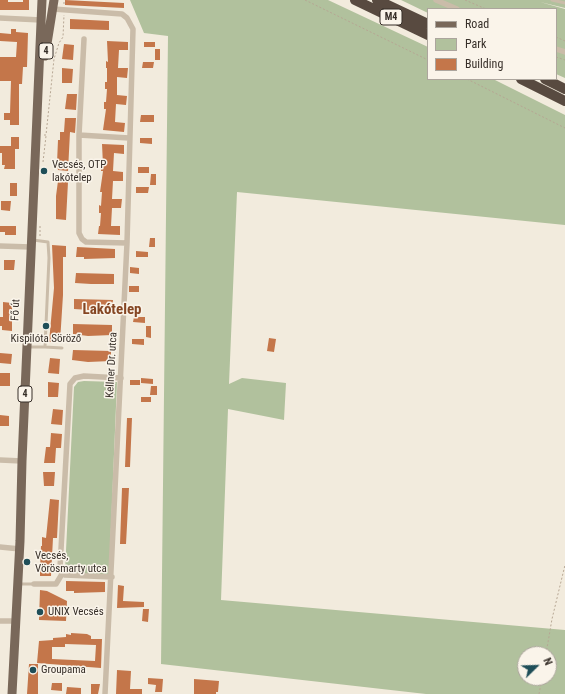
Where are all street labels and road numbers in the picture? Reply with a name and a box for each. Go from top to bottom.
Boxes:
road number: M4 [380,9,402,25]
road number: 4 [39,43,53,59]
street label: Fő út [9,299,23,321]
street label: Kellner Dr. utca [104,332,120,398]
road number: 4 [18,386,32,402]

